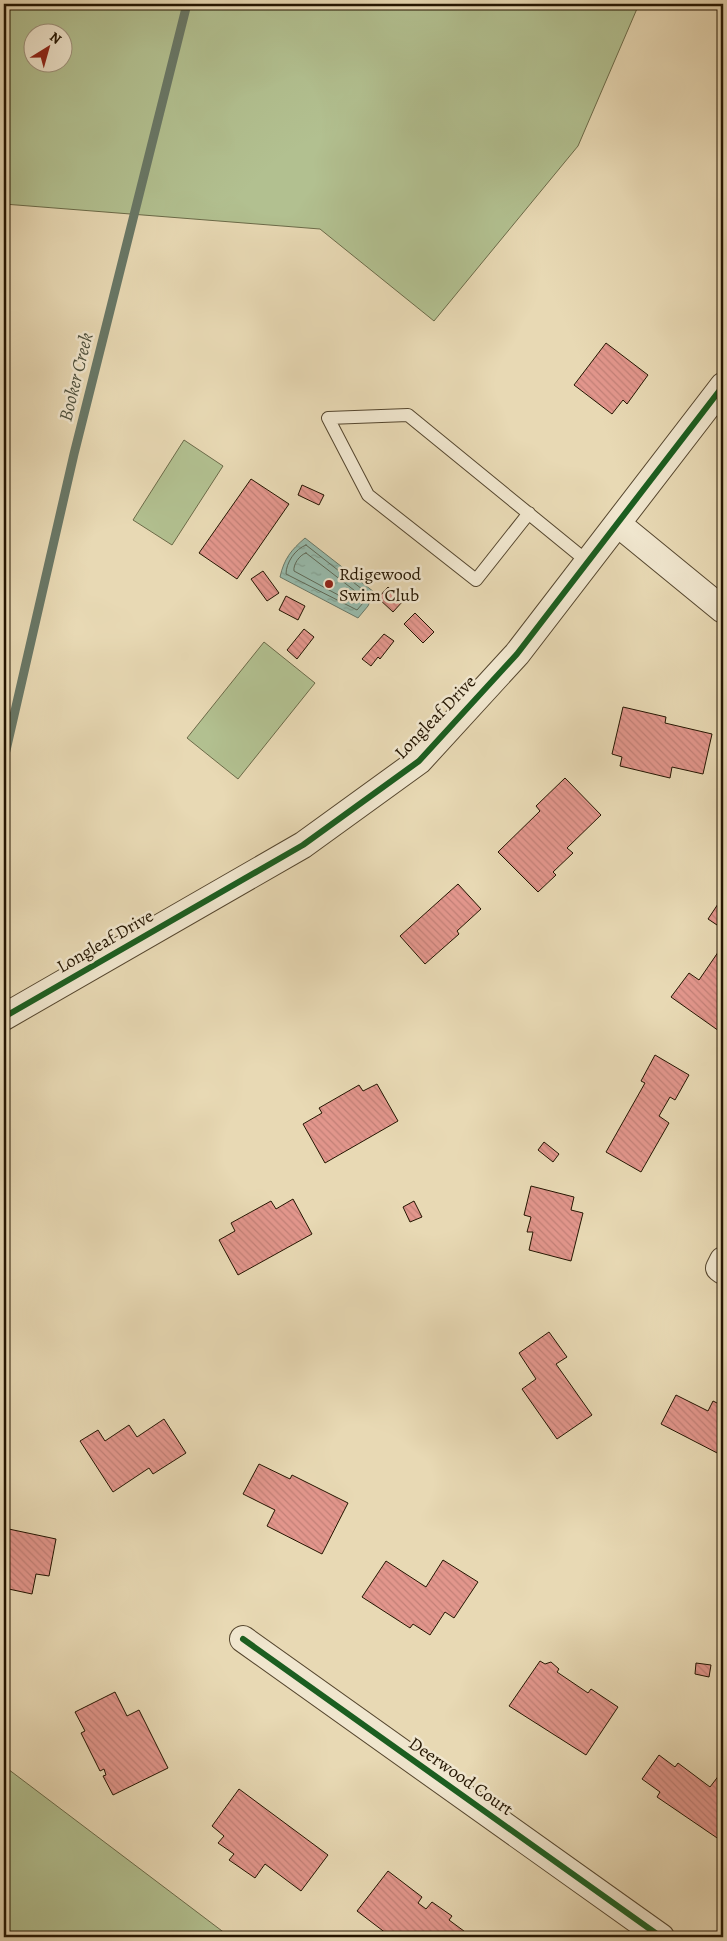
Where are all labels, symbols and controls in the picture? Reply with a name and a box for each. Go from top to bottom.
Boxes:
north arrow [22,22,72,72]
text: N [46,27,65,49]
water label: Booker Creek [52,330,100,424]
place label: Rdigewood Swim Club [339,562,422,607]
marker: Rdigewood Swim Club [323,578,335,590]
street label: Longleaf Drive [389,670,481,764]
street label: Longleaf Drive [52,904,158,978]
street label: Deerwood Court [404,1731,518,1821]

